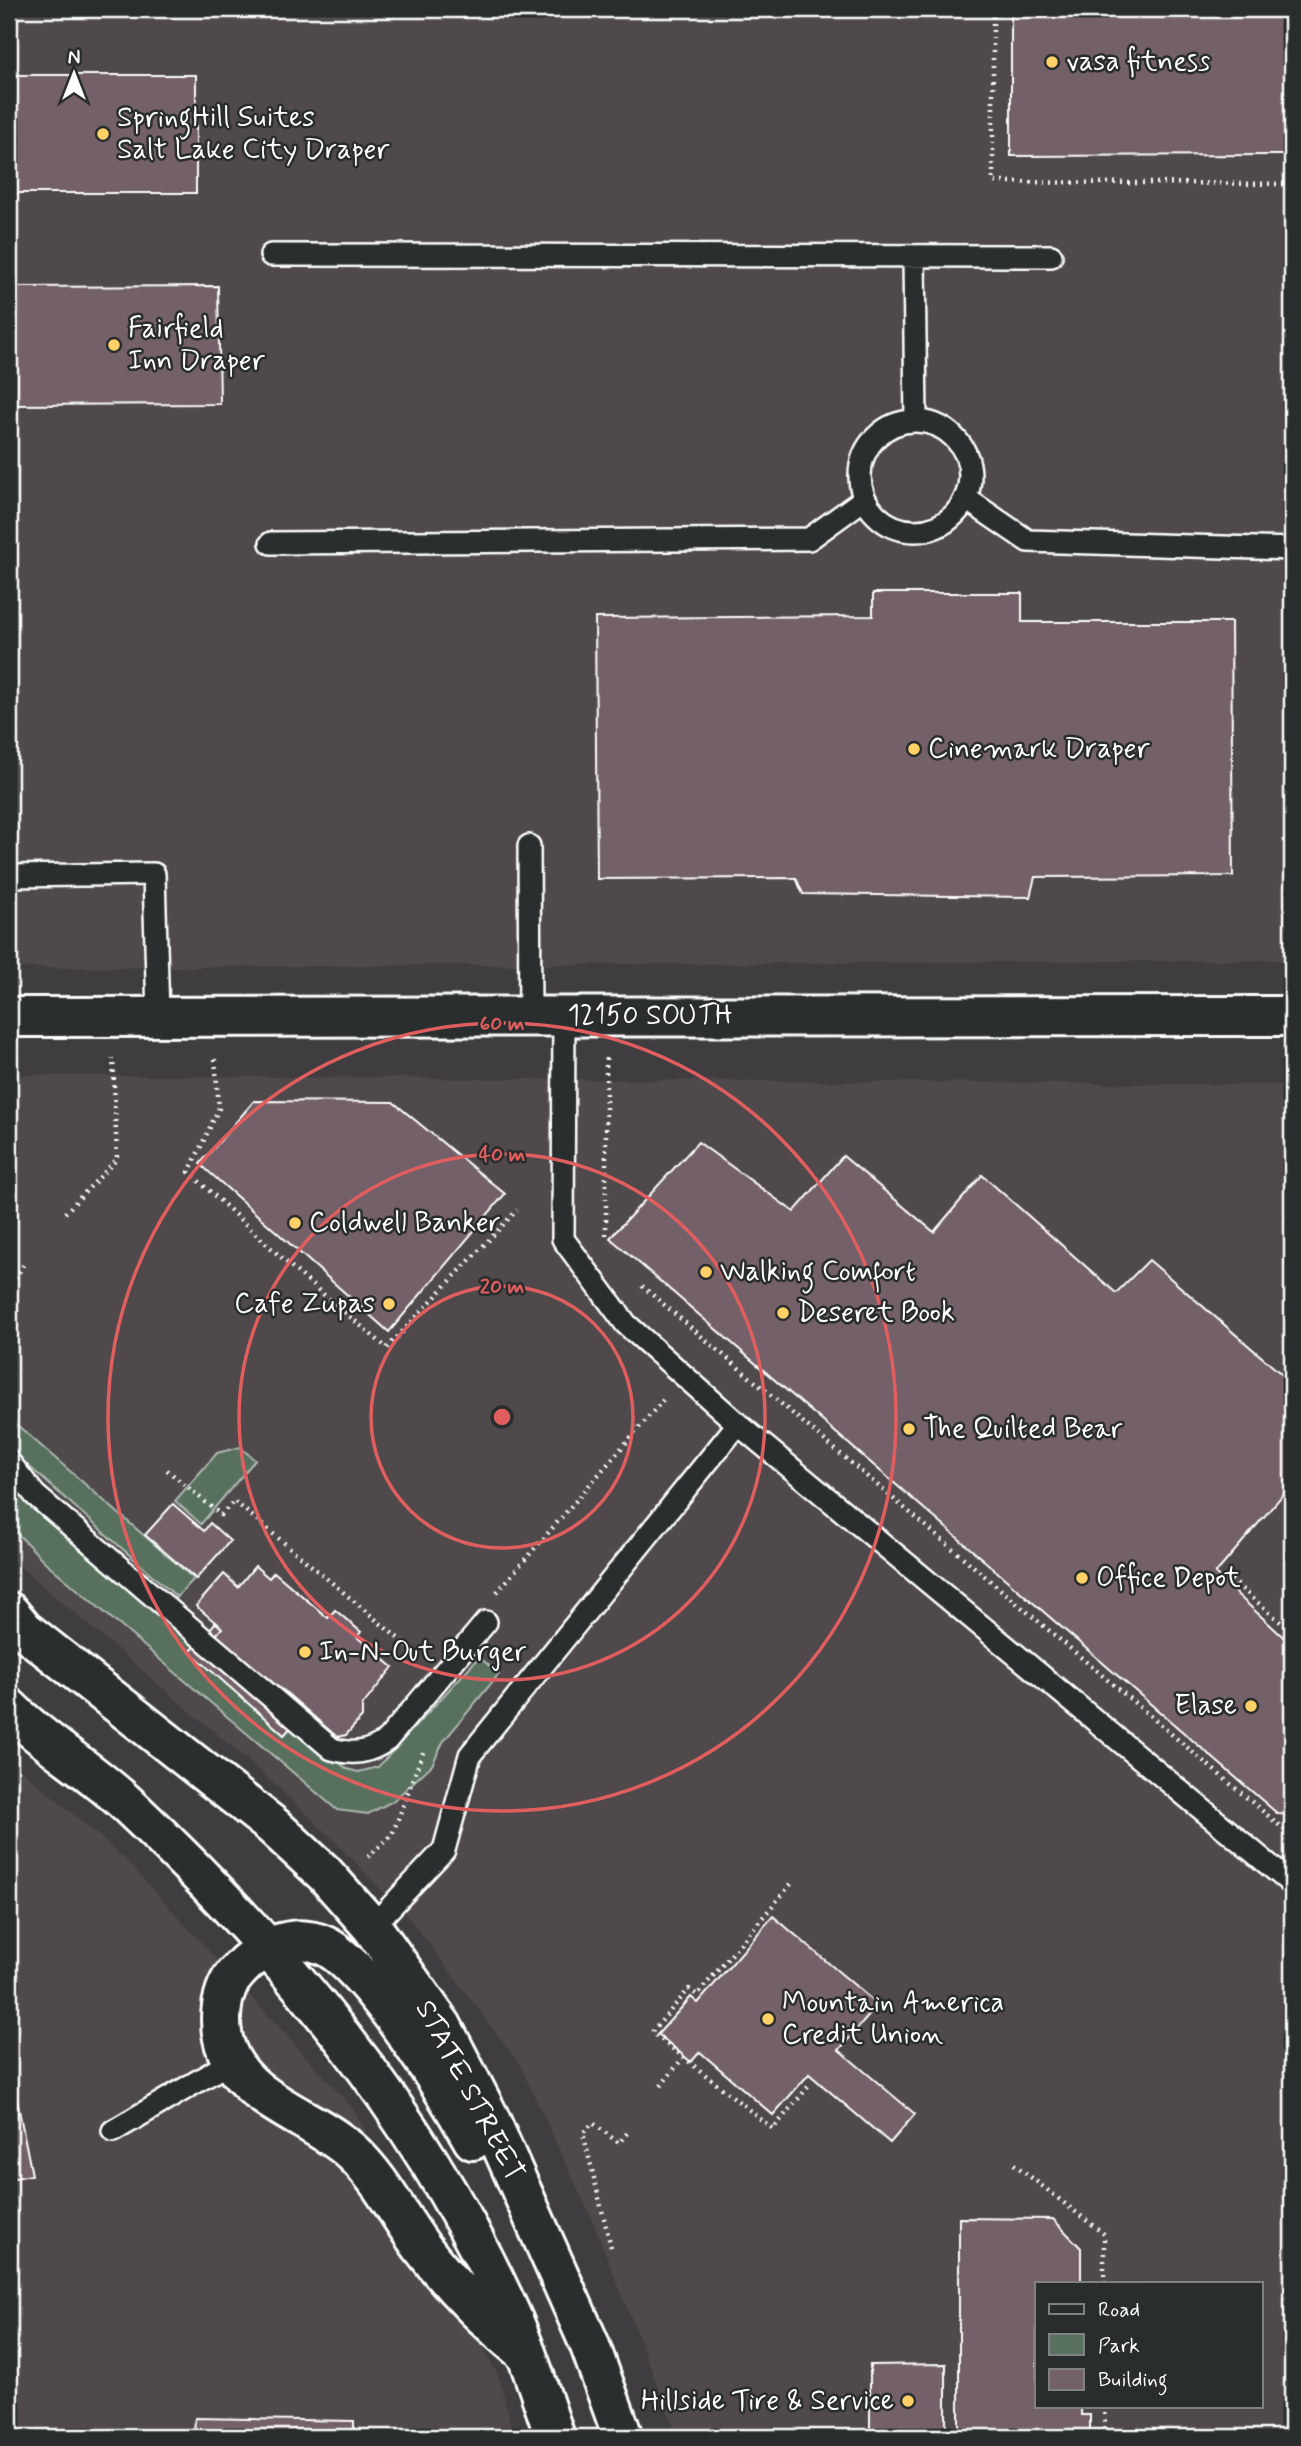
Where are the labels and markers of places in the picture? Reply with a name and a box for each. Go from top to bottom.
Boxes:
place label: vasa fitness [1066,44,1210,81]
marker: vasa fitness [1044,54,1060,70]
place label: SpringHill Suites Salt Lake City Draper [117,100,390,169]
marker: SpringHill Suites Salt Lake City Draper [95,126,111,142]
place label: Fairfield Inn Draper [128,311,266,380]
marker: Fairfield Inn Draper [106,337,122,353]
place label: Cinemark Draper [928,731,1150,768]
marker: Cinemark Draper [906,741,922,757]
place label: Coldwell Banker [309,1205,501,1242]
marker: Coldwell Banker [287,1215,303,1231]
place label: Walking Comfort [720,1254,916,1294]
marker: Walking Comfort [698,1264,714,1280]
place label: Cafe Zupas [234,1286,375,1323]
place label: Deseret Book [797,1295,955,1332]
marker: Cafe Zupas [381,1296,397,1312]
marker: Deseret Book [775,1305,791,1321]
centre of rings [490,1405,514,1429]
place label: The Quilted Bear [923,1411,1123,1448]
marker: The Quilted Bear [901,1421,917,1437]
place label: Office Depot [1096,1560,1241,1597]
marker: Office Depot [1074,1570,1090,1586]
place label: In-N-Out Burger [319,1634,527,1671]
marker: In-N-Out Burger [297,1644,313,1660]
place label: Elase [1174,1688,1237,1725]
marker: Elase [1243,1698,1259,1714]
place label: Mountain America Credit Union [782,1985,1004,2054]
marker: Mountain America Credit Union [760,2011,776,2027]
place label: Hillside Tire & Service [641,2383,894,2420]
marker: Hillside Tire & Service [900,2393,916,2409]

